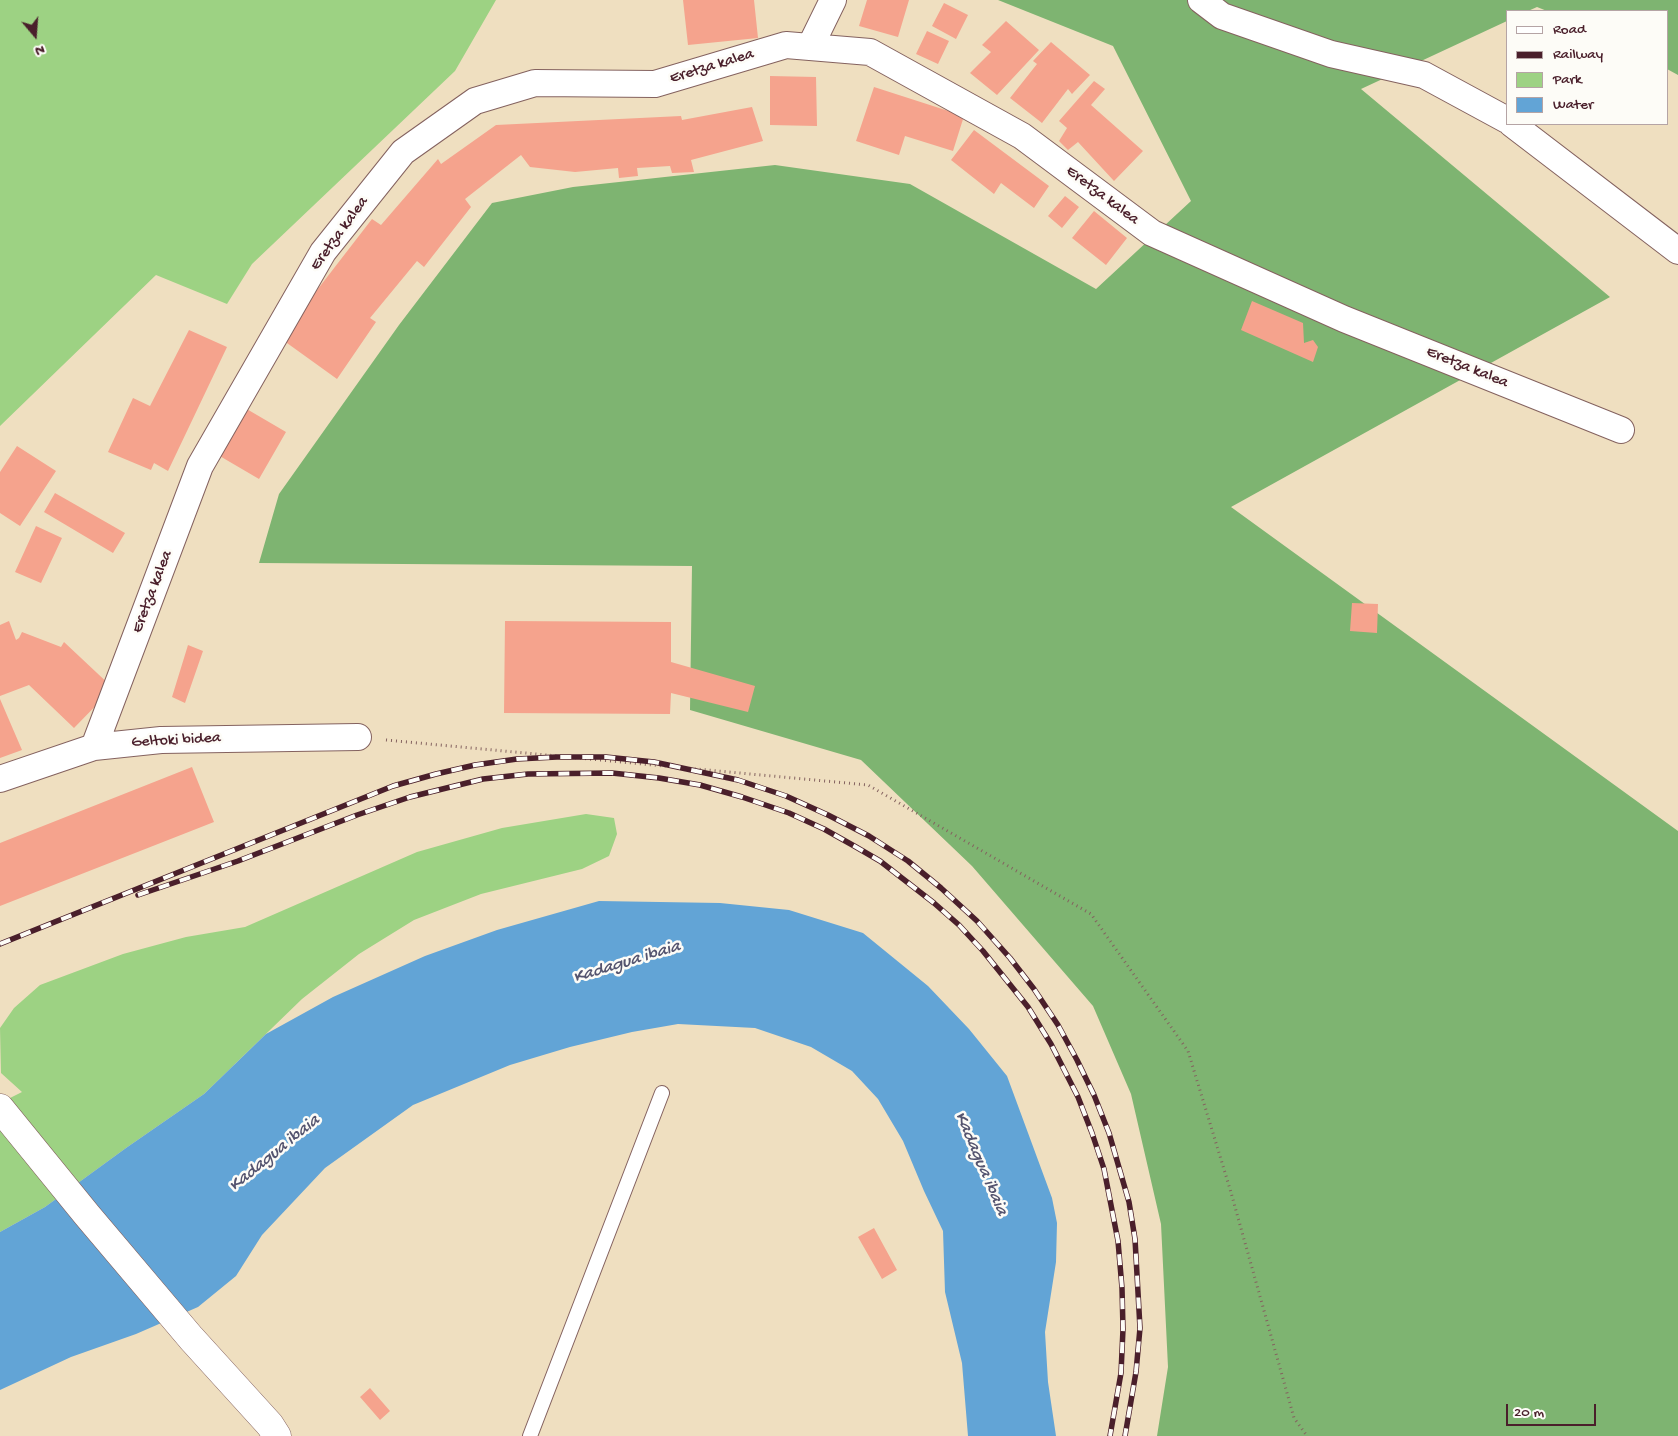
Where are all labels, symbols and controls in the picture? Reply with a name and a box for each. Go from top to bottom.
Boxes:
north arrow [10,10,60,60]
legend [1506,10,1668,125]
text: Road [1553,21,1586,39]
text: N [33,40,47,59]
street label: Eretza kalea [668,45,756,89]
text: Railway [1553,46,1603,64]
text: Park [1553,71,1582,89]
text: Water [1553,96,1593,114]
street label: Eretza kalea [1062,162,1142,230]
street label: Eretza kalea [307,193,373,275]
street label: Eretza kalea [1423,343,1511,393]
street label: Eretza kalea [128,548,178,636]
street label: Geltoki bidea [131,729,221,753]
water label: Kadagua ibaia [571,936,683,990]
water label: Kadagua ibaia [948,1109,1012,1219]
water label: Kadagua ibaia [225,1111,325,1197]
scale bar [1508,1394,1598,1426]
text: 20 m [1514,1404,1544,1422]

